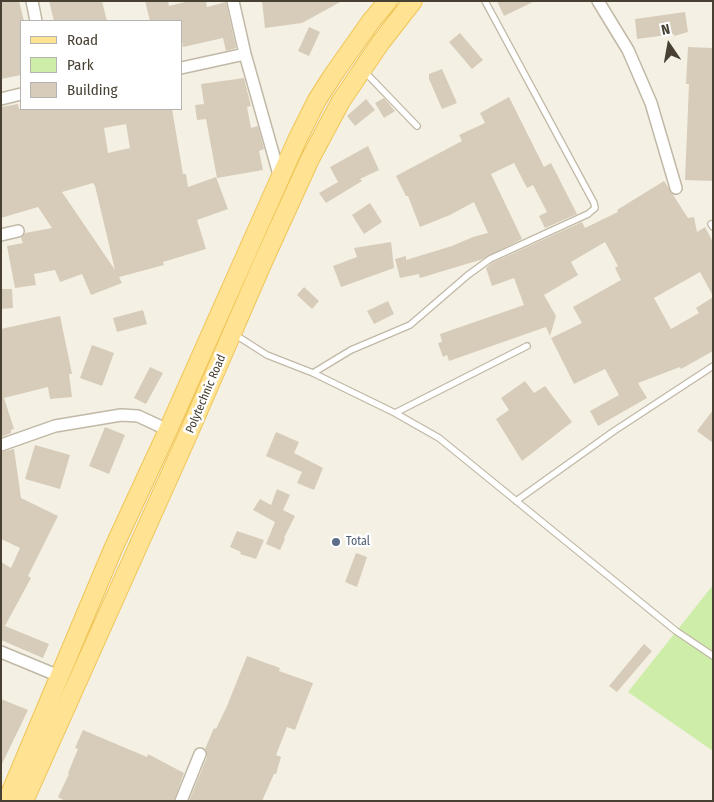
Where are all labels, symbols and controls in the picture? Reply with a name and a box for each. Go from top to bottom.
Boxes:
legend [20,20,182,110]
north arrow [644,20,694,70]
text: N [660,21,672,39]
text: Road [67,31,98,49]
text: Park [67,56,94,74]
text: Building [67,81,118,99]
street label: Polytechnic Road [183,353,229,435]
place label: Total [346,535,370,549]
marker: Total [330,536,342,548]

